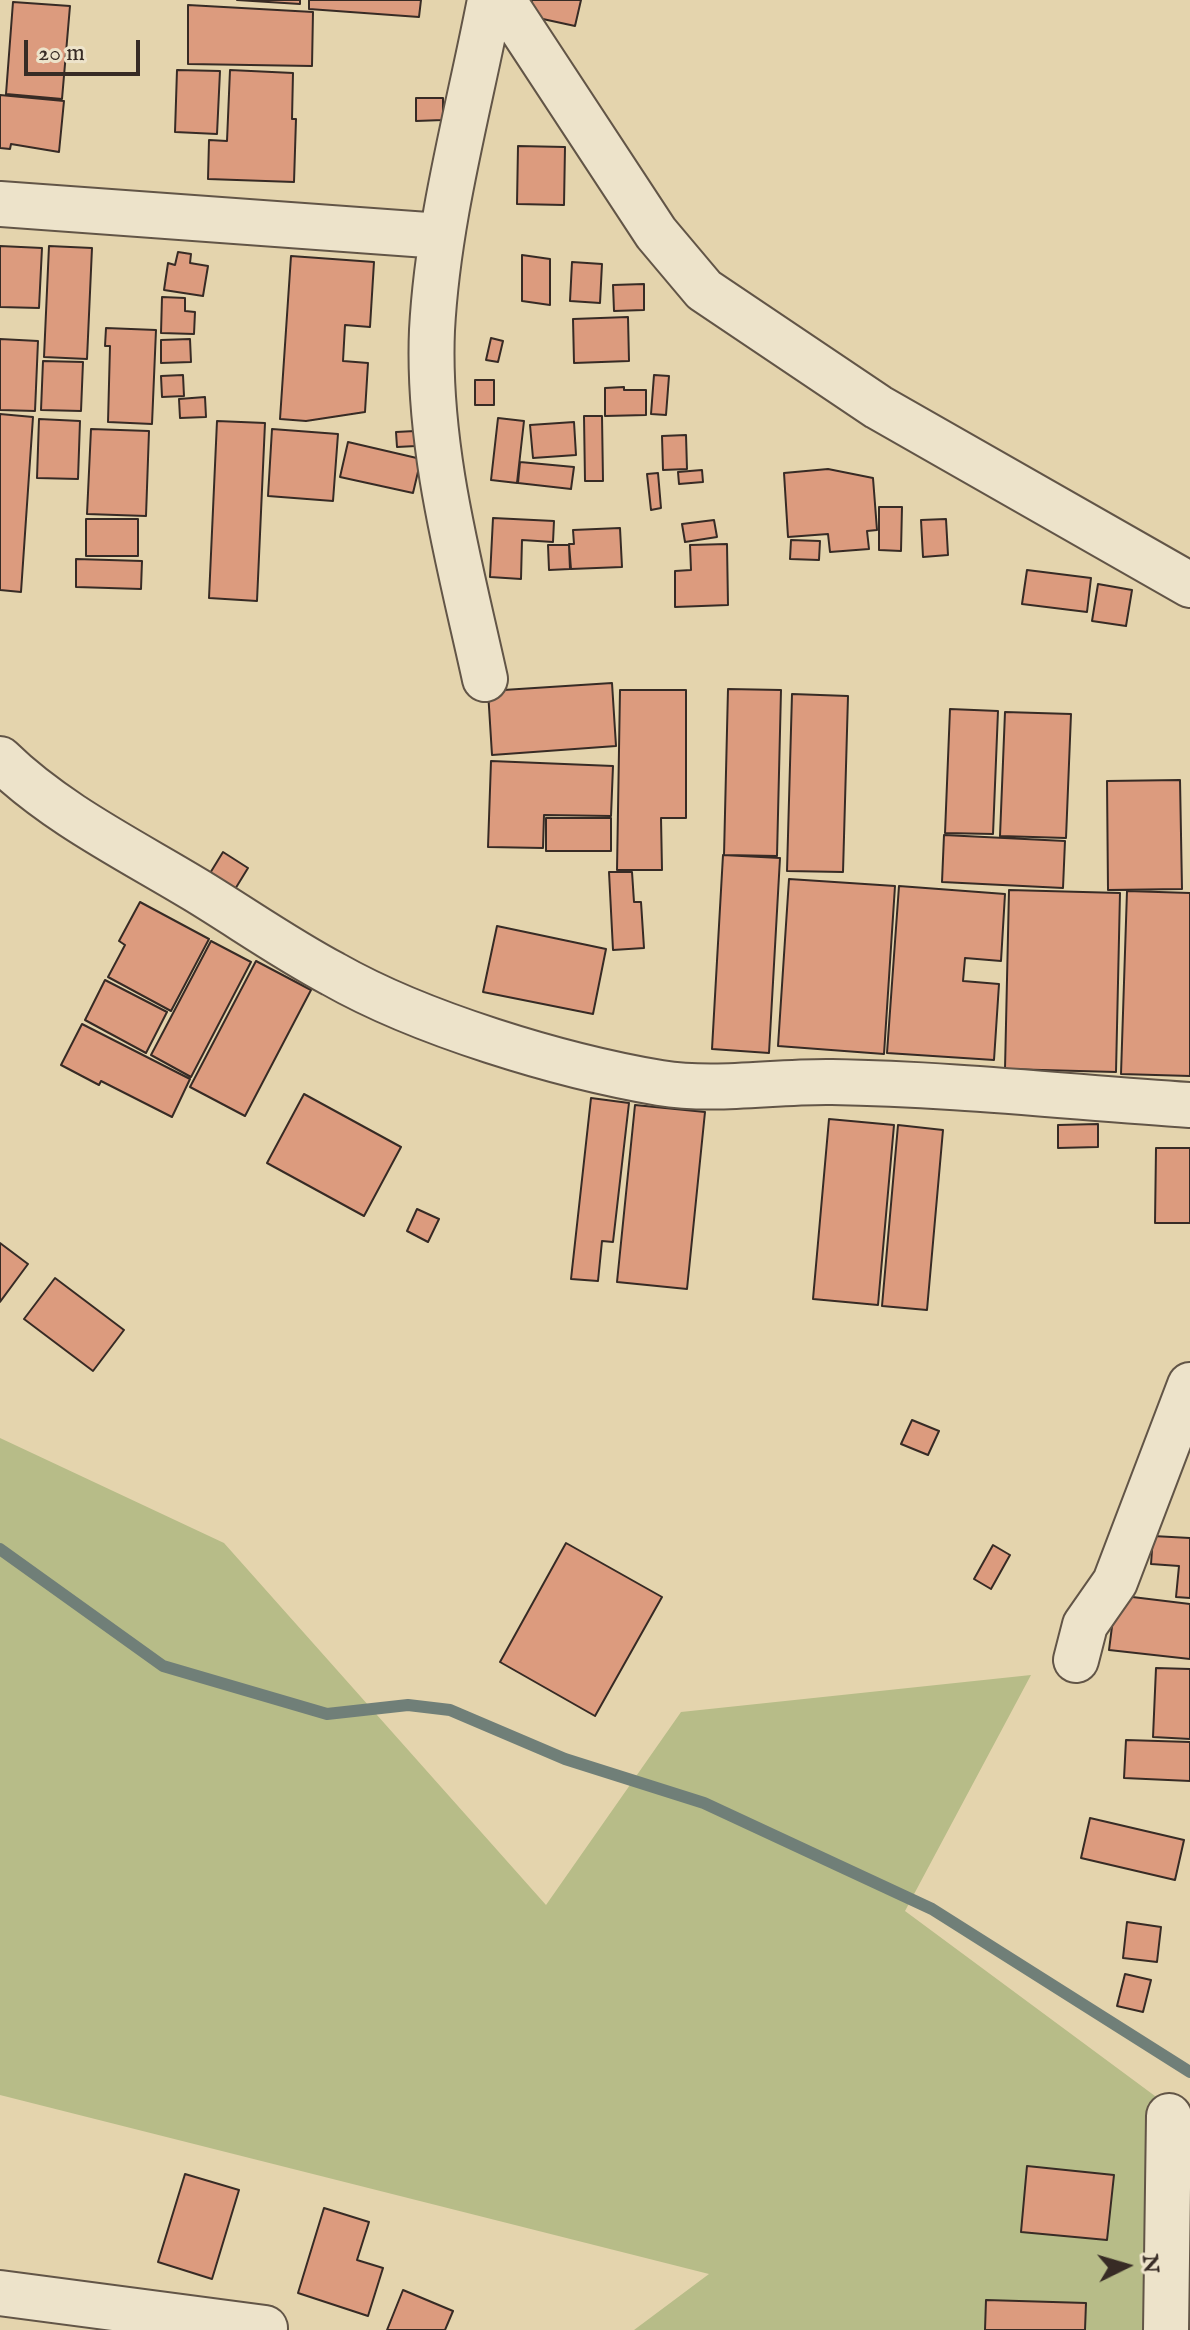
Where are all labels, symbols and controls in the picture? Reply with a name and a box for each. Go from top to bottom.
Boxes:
scale bar [28,24,144,74]
text: 20 m [38,38,85,69]
north arrow [1086,2226,1166,2306]
text: N [1135,2253,1165,2275]

